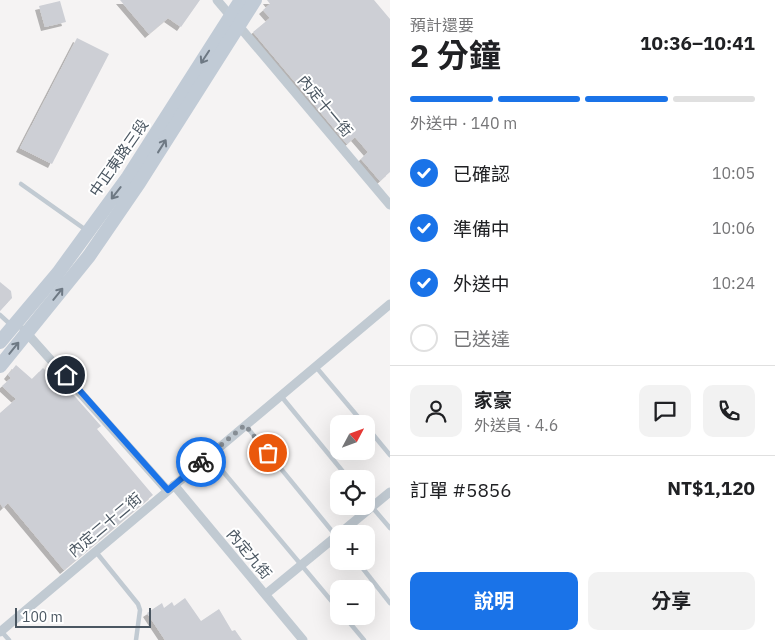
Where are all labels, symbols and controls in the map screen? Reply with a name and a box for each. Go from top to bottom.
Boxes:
text: 預計還要 [410,15,474,35]
text: 10:36–10:41 [640,31,755,55]
text: 2 分鐘 [410,34,501,76]
one-way arrow [200,50,210,64]
street label: 內定十一街 [294,71,357,141]
text: 外送中 · 140 m [410,113,517,133]
street label: 中正東路三段 [85,115,152,200]
one-way arrow [157,140,167,154]
icon: check [410,159,438,187]
text: 已確認 [453,162,510,186]
text: 10:05 [712,163,755,183]
one-way arrow [111,186,121,200]
icon: check [410,214,438,242]
text: 準備中 [453,217,510,241]
text: 10:06 [712,218,755,238]
icon: check [410,269,438,297]
text: 外送中 [453,272,510,296]
text: 10:24 [712,273,755,293]
one-way arrow [53,287,64,300]
text: 已送達 [453,327,510,351]
one-way arrow [8,342,19,355]
pin [45,354,87,396]
icon: home [52,361,80,389]
button: person [410,385,462,437]
button: chat [639,385,691,437]
button: phone [703,385,755,437]
text: 家豪 [474,388,512,412]
north arrow [330,415,375,460]
map controls [330,415,375,625]
text: 外送員 · 4.6 [474,415,558,435]
pin [247,432,289,474]
courier [176,437,226,487]
icon: bag [254,439,282,467]
icon: bike [187,448,215,476]
button: locate [330,470,375,515]
text: NT$1,120 [667,476,755,500]
text: 訂單 #5856 [410,478,512,502]
street label: 內定二十二街 [64,488,145,561]
street label: 內定九街 [223,525,276,583]
button: + [330,525,375,570]
button: 說明 [410,572,578,630]
button: 分享 [588,572,755,630]
button: − [330,580,375,625]
scale bar [15,605,151,628]
text: 100 m [22,608,63,626]

